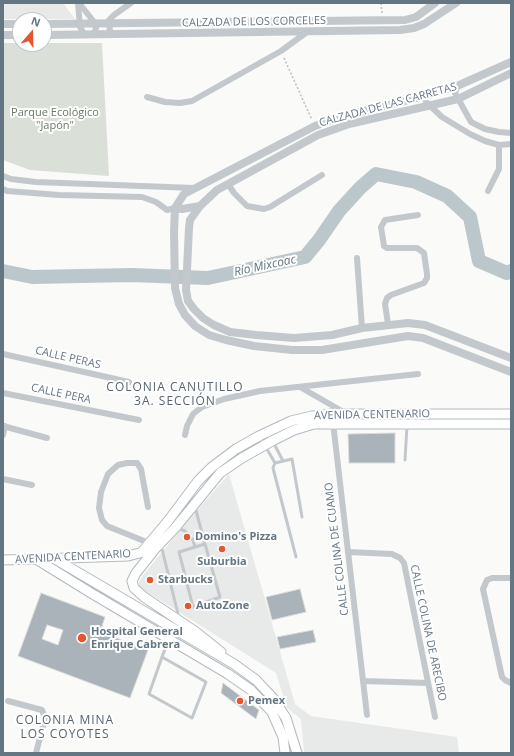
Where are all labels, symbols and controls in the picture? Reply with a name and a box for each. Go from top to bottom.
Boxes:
north arrow [12,12,52,52]
text: N [29,13,43,30]
street label: CALZADA DE LOS CORCELES [182,14,326,30]
street label: CALZADA DE LAS CARRETAS [318,80,458,130]
park label: Parque Ecológico "Japón" [11,106,99,132]
water label: Río Mixcoac [233,252,297,280]
street label: CALLE PERAS [34,344,102,372]
street label: CALLE PERA [30,381,92,407]
district label: COLONIA CANUTILLO 3A. SECCIÓN [106,381,244,409]
street label: AVENIDA CENTENARIO [314,407,430,423]
street label: CALLE COLINA DE CUAMO [322,482,352,616]
place label: Domino's Pizza [195,530,277,544]
marker: Domino's Pizza [182,532,192,542]
marker: Suburbia [217,544,227,554]
street label: AVENIDA CENTENARIO [15,547,131,567]
place label: Suburbia [197,555,247,569]
street label: CALLE COLINA DE ARECIBO [407,564,449,702]
place label: Starbucks [158,573,213,587]
marker: Starbucks [145,575,155,585]
place label: AutoZone [196,599,249,613]
marker: AutoZone [183,601,193,611]
place label: Hospital General Enrique Cabrera [91,625,183,651]
marker: Hospital General Enrique Cabrera [76,632,88,644]
place label: Pemex [248,694,285,708]
marker: Pemex [235,696,245,706]
district label: COLONIA MINA LOS COYOTES [16,714,114,742]

